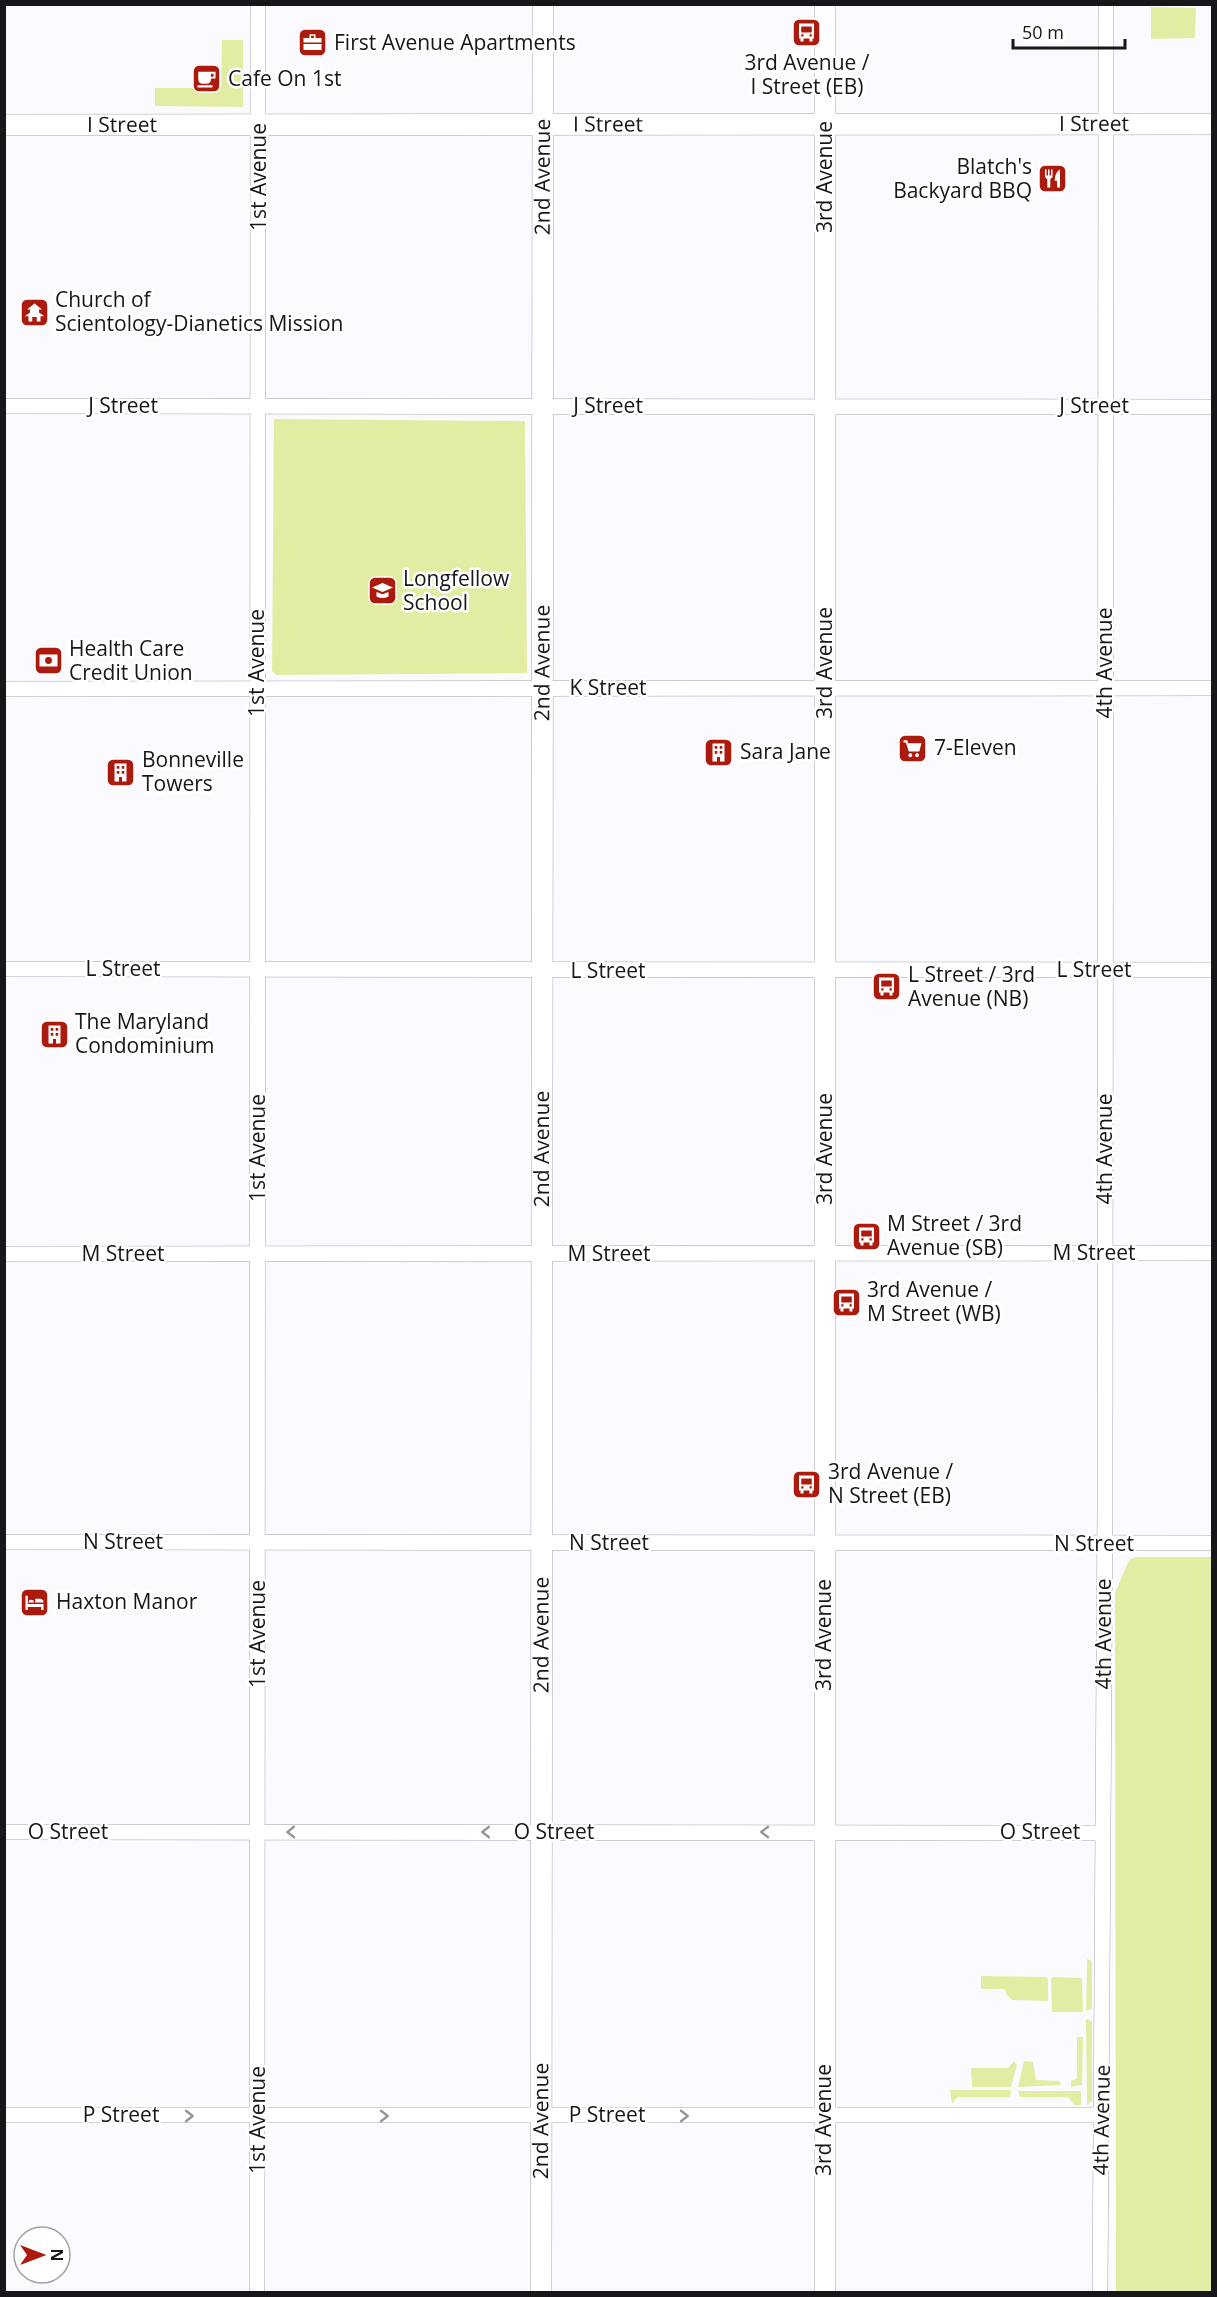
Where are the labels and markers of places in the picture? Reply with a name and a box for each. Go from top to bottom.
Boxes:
bus stop icon: 3rd Avenue / I Street (EB) [791,16,823,48]
office icon: First Avenue Apartments [297,27,329,59]
place label: First Avenue Apartments [334,28,576,56]
place label: 3rd Avenue / I Street (EB) [744,48,870,100]
cafe icon: Cafe On 1st [191,63,223,95]
place label: Cafe On 1st [228,64,341,92]
place label: Blatch's Backyard BBQ [893,152,1032,204]
restaurant icon: Blatch's Backyard BBQ [1037,163,1069,195]
place label: Church of Scientology-Dianetics Mission [55,285,343,337]
temple icon: Church of Scientology-Dianetics Mission [18,296,50,328]
place label: Longfellow School [403,564,510,616]
school or university icon: Longfellow School [366,575,398,607]
place label: Health Care Credit Union [69,634,193,686]
bank icon: Health Care Credit Union [32,645,64,677]
supermarket icon: 7-Eleven [897,732,929,764]
place label: 7-Eleven [934,733,1017,761]
building icon: Sara Jane [703,736,735,768]
place label: Sara Jane [740,737,831,765]
place label: Bonneville Towers [142,745,244,797]
building icon: Bonneville Towers [105,756,137,788]
place label: L Street / 3rd Avenue (NB) [908,960,1035,1012]
bus stop icon: L Street / 3rd Avenue (NB) [871,971,903,1003]
place label: The Maryland Condominium [75,1007,214,1059]
building icon: The Maryland Condominium [38,1018,70,1050]
place label: M Street / 3rd Avenue (SB) [887,1209,1022,1261]
bus stop icon: M Street / 3rd Avenue (SB) [850,1220,882,1252]
place label: 3rd Avenue / M Street (WB) [867,1275,1001,1327]
bus stop icon: 3rd Avenue / M Street (WB) [830,1286,862,1318]
place label: 3rd Avenue / N Street (EB) [828,1457,953,1509]
bus stop icon: 3rd Avenue / N Street (EB) [791,1468,823,1500]
hotel icon: Haxton Manor [19,1586,51,1618]
place label: Haxton Manor [56,1587,198,1615]

